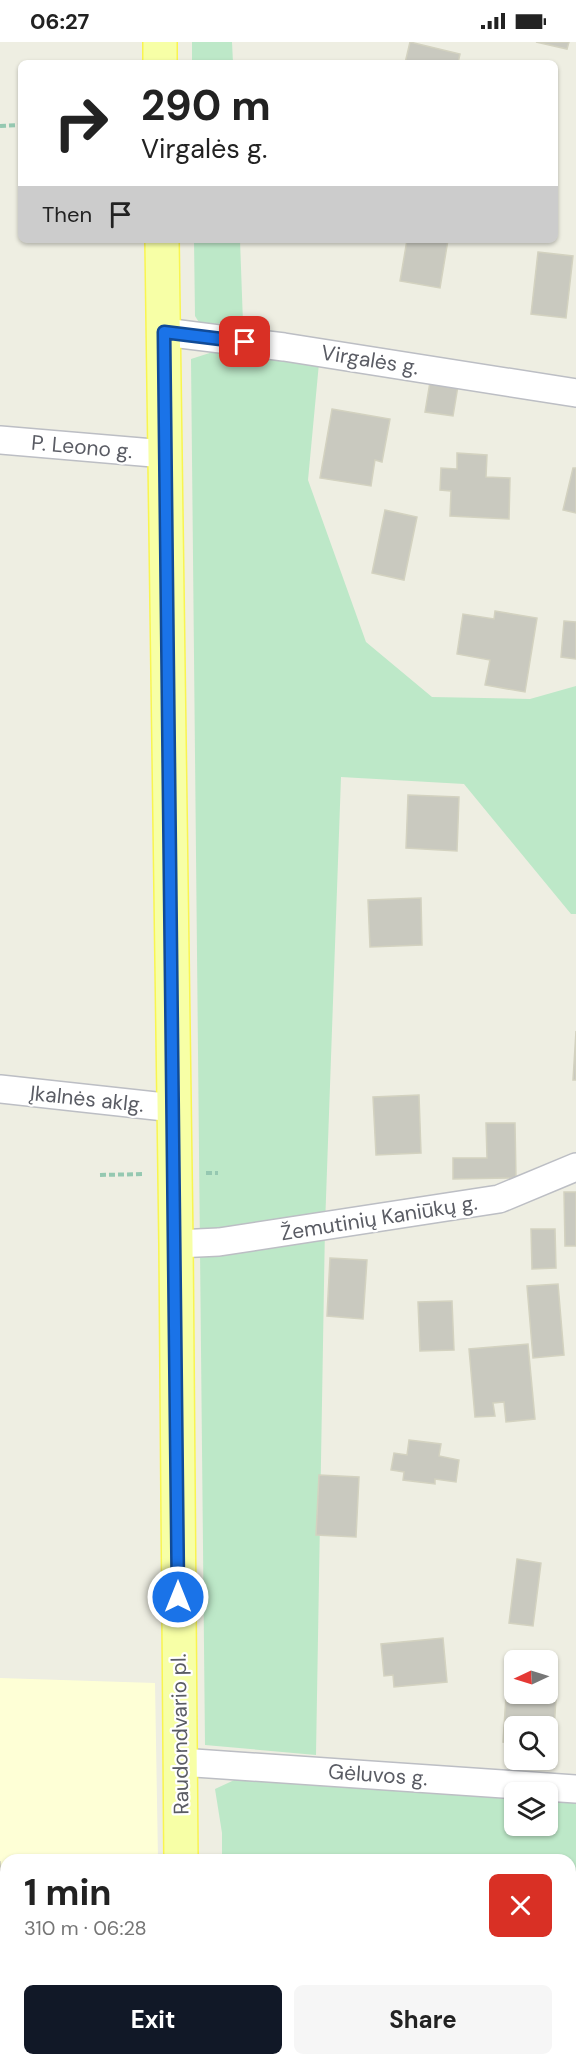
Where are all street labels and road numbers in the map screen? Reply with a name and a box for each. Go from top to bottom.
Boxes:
street label: Virgalės g. [319,338,421,382]
street label: P. Leono g. [30,429,134,465]
street label: Įkalnės aklg. [28,1079,145,1119]
street label: Žemutinių Kaniūkų g. [279,1189,479,1247]
street label: Raudondvario pl. [165,1653,195,1815]
street label: Gėluvos g. [327,1758,429,1792]

